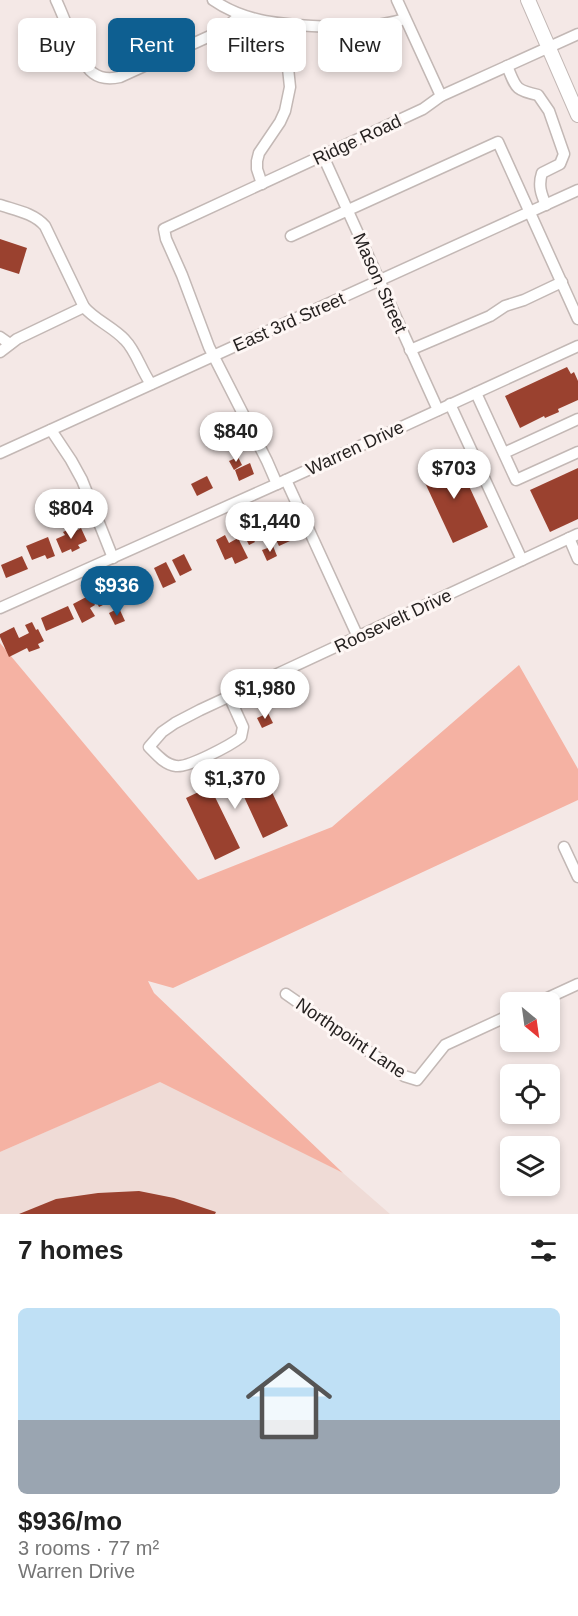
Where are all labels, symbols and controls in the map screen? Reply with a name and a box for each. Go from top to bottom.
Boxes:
chip: Buy [18,18,96,72]
chip: Rent [108,18,195,72]
chip: Filters [207,18,306,72]
chip: New [318,18,402,72]
street label: Ridge Road [310,111,404,169]
street label: Mason Street [349,230,411,336]
street label: East 3rd Street [230,288,348,356]
pin: $840 [200,412,272,463]
street label: Warren Drive [303,417,407,479]
text: $840 [214,420,258,442]
pin: $703 [418,449,490,500]
text: $703 [432,457,476,479]
pin: $804 [35,489,107,540]
text: $804 [49,497,93,519]
pin: $1,440 [221,502,319,553]
text: $1,440 [239,510,301,532]
pin: $936 [81,566,153,617]
text: $936 [95,574,139,596]
street label: Roosevelt Drive [331,585,455,657]
pin: $1,980 [216,669,314,720]
text: $1,980 [234,677,296,699]
pin: $1,370 [186,759,284,810]
text: $1,370 [204,767,266,789]
north arrow [500,992,560,1052]
map controls [500,992,560,1196]
street label: Northpoint Lane [292,994,410,1082]
button: locate [500,1064,560,1124]
button: layers [500,1136,560,1196]
icon: filters [527,1234,560,1267]
text: 7 homes [18,1235,124,1265]
icon: home [235,1347,343,1455]
text: $936/mo [18,1506,122,1536]
text: 3 rooms · 77 m² [18,1537,159,1559]
text: Warren Drive [18,1560,135,1582]

